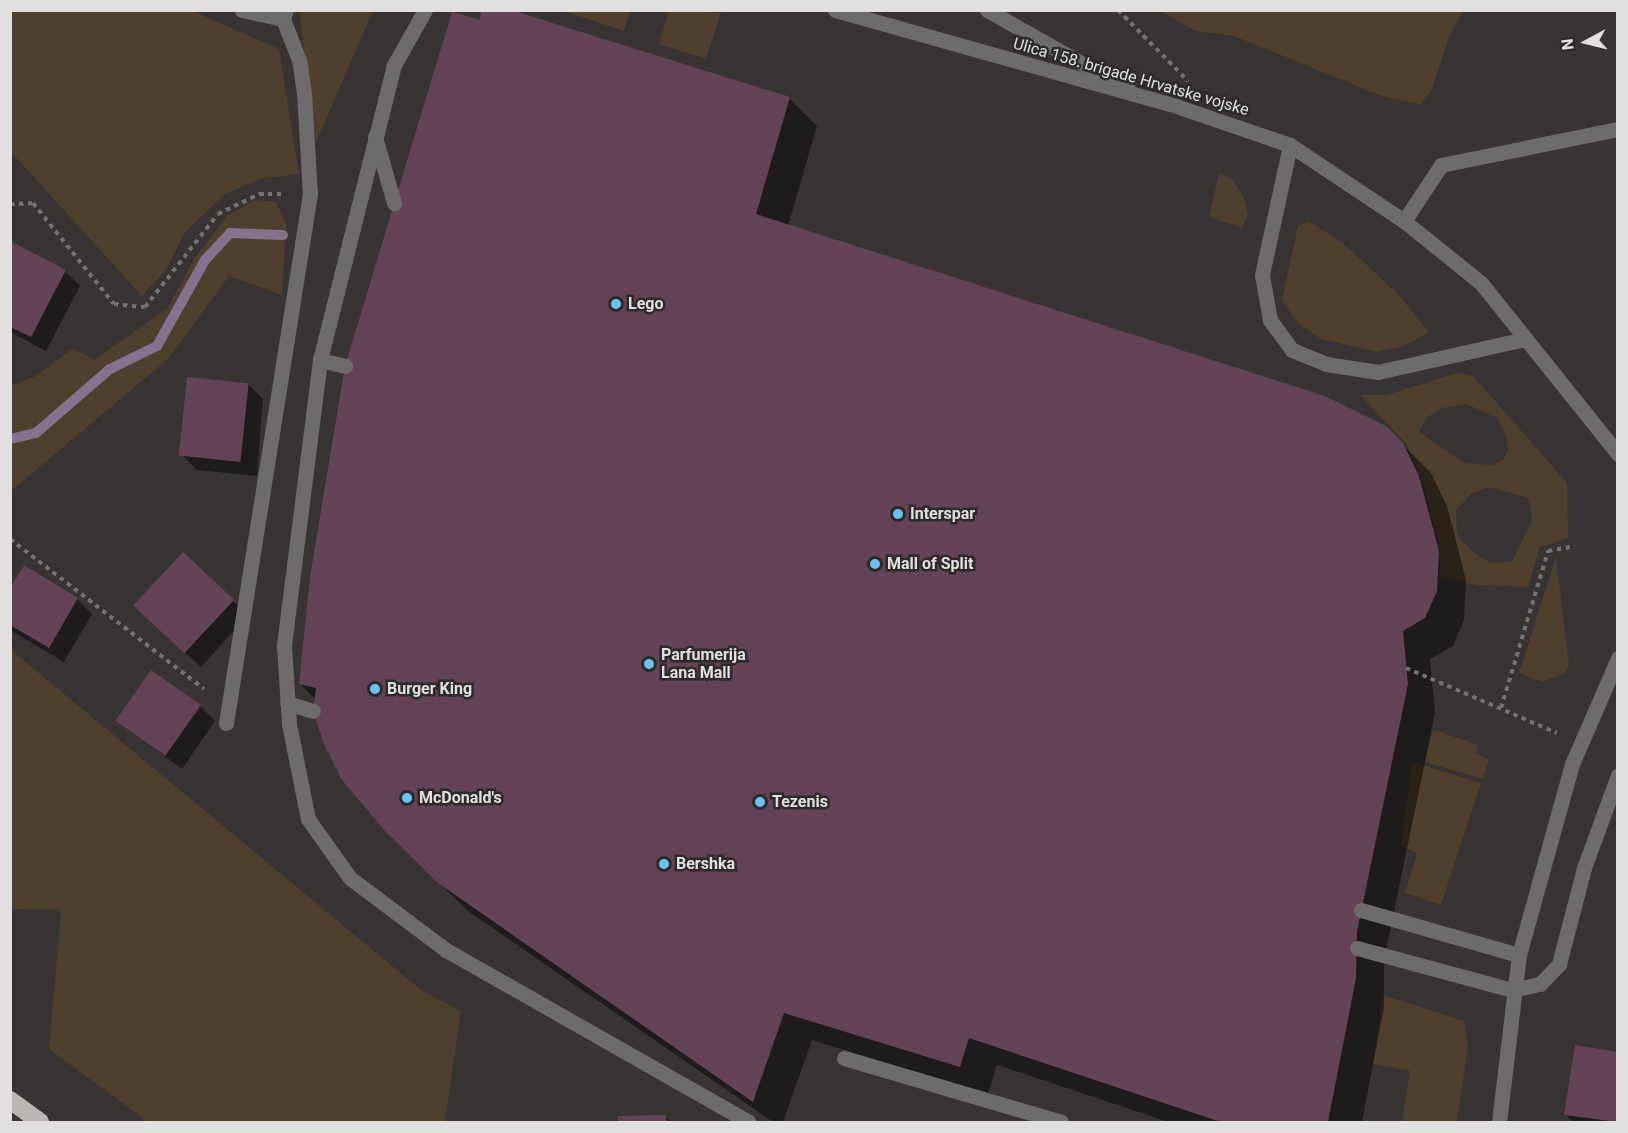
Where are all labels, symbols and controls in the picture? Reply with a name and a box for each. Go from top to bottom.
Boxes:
north arrow [1556,12,1616,72]
street label: Ulica 158. brigade Hrvatske vojske [1011,34,1251,120]
text: N [1558,37,1578,51]
place label: Lego [628,294,663,314]
marker: Lego [609,297,623,311]
place label: Interspar [910,504,975,524]
marker: Interspar [891,507,905,521]
place label: Mall of Split [887,554,973,574]
marker: Mall of Split [868,557,882,571]
place label: Parfumerija Lana Mall [661,645,746,683]
marker: Parfumerija Lana Mall [642,657,656,671]
place label: Burger King [387,679,472,699]
marker: Burger King [368,682,382,696]
place label: McDonald's [419,788,502,808]
marker: McDonald's [400,791,414,805]
place label: Tezenis [772,792,828,812]
marker: Tezenis [753,795,767,809]
place label: Bershka [676,854,735,874]
marker: Bershka [657,857,671,871]

